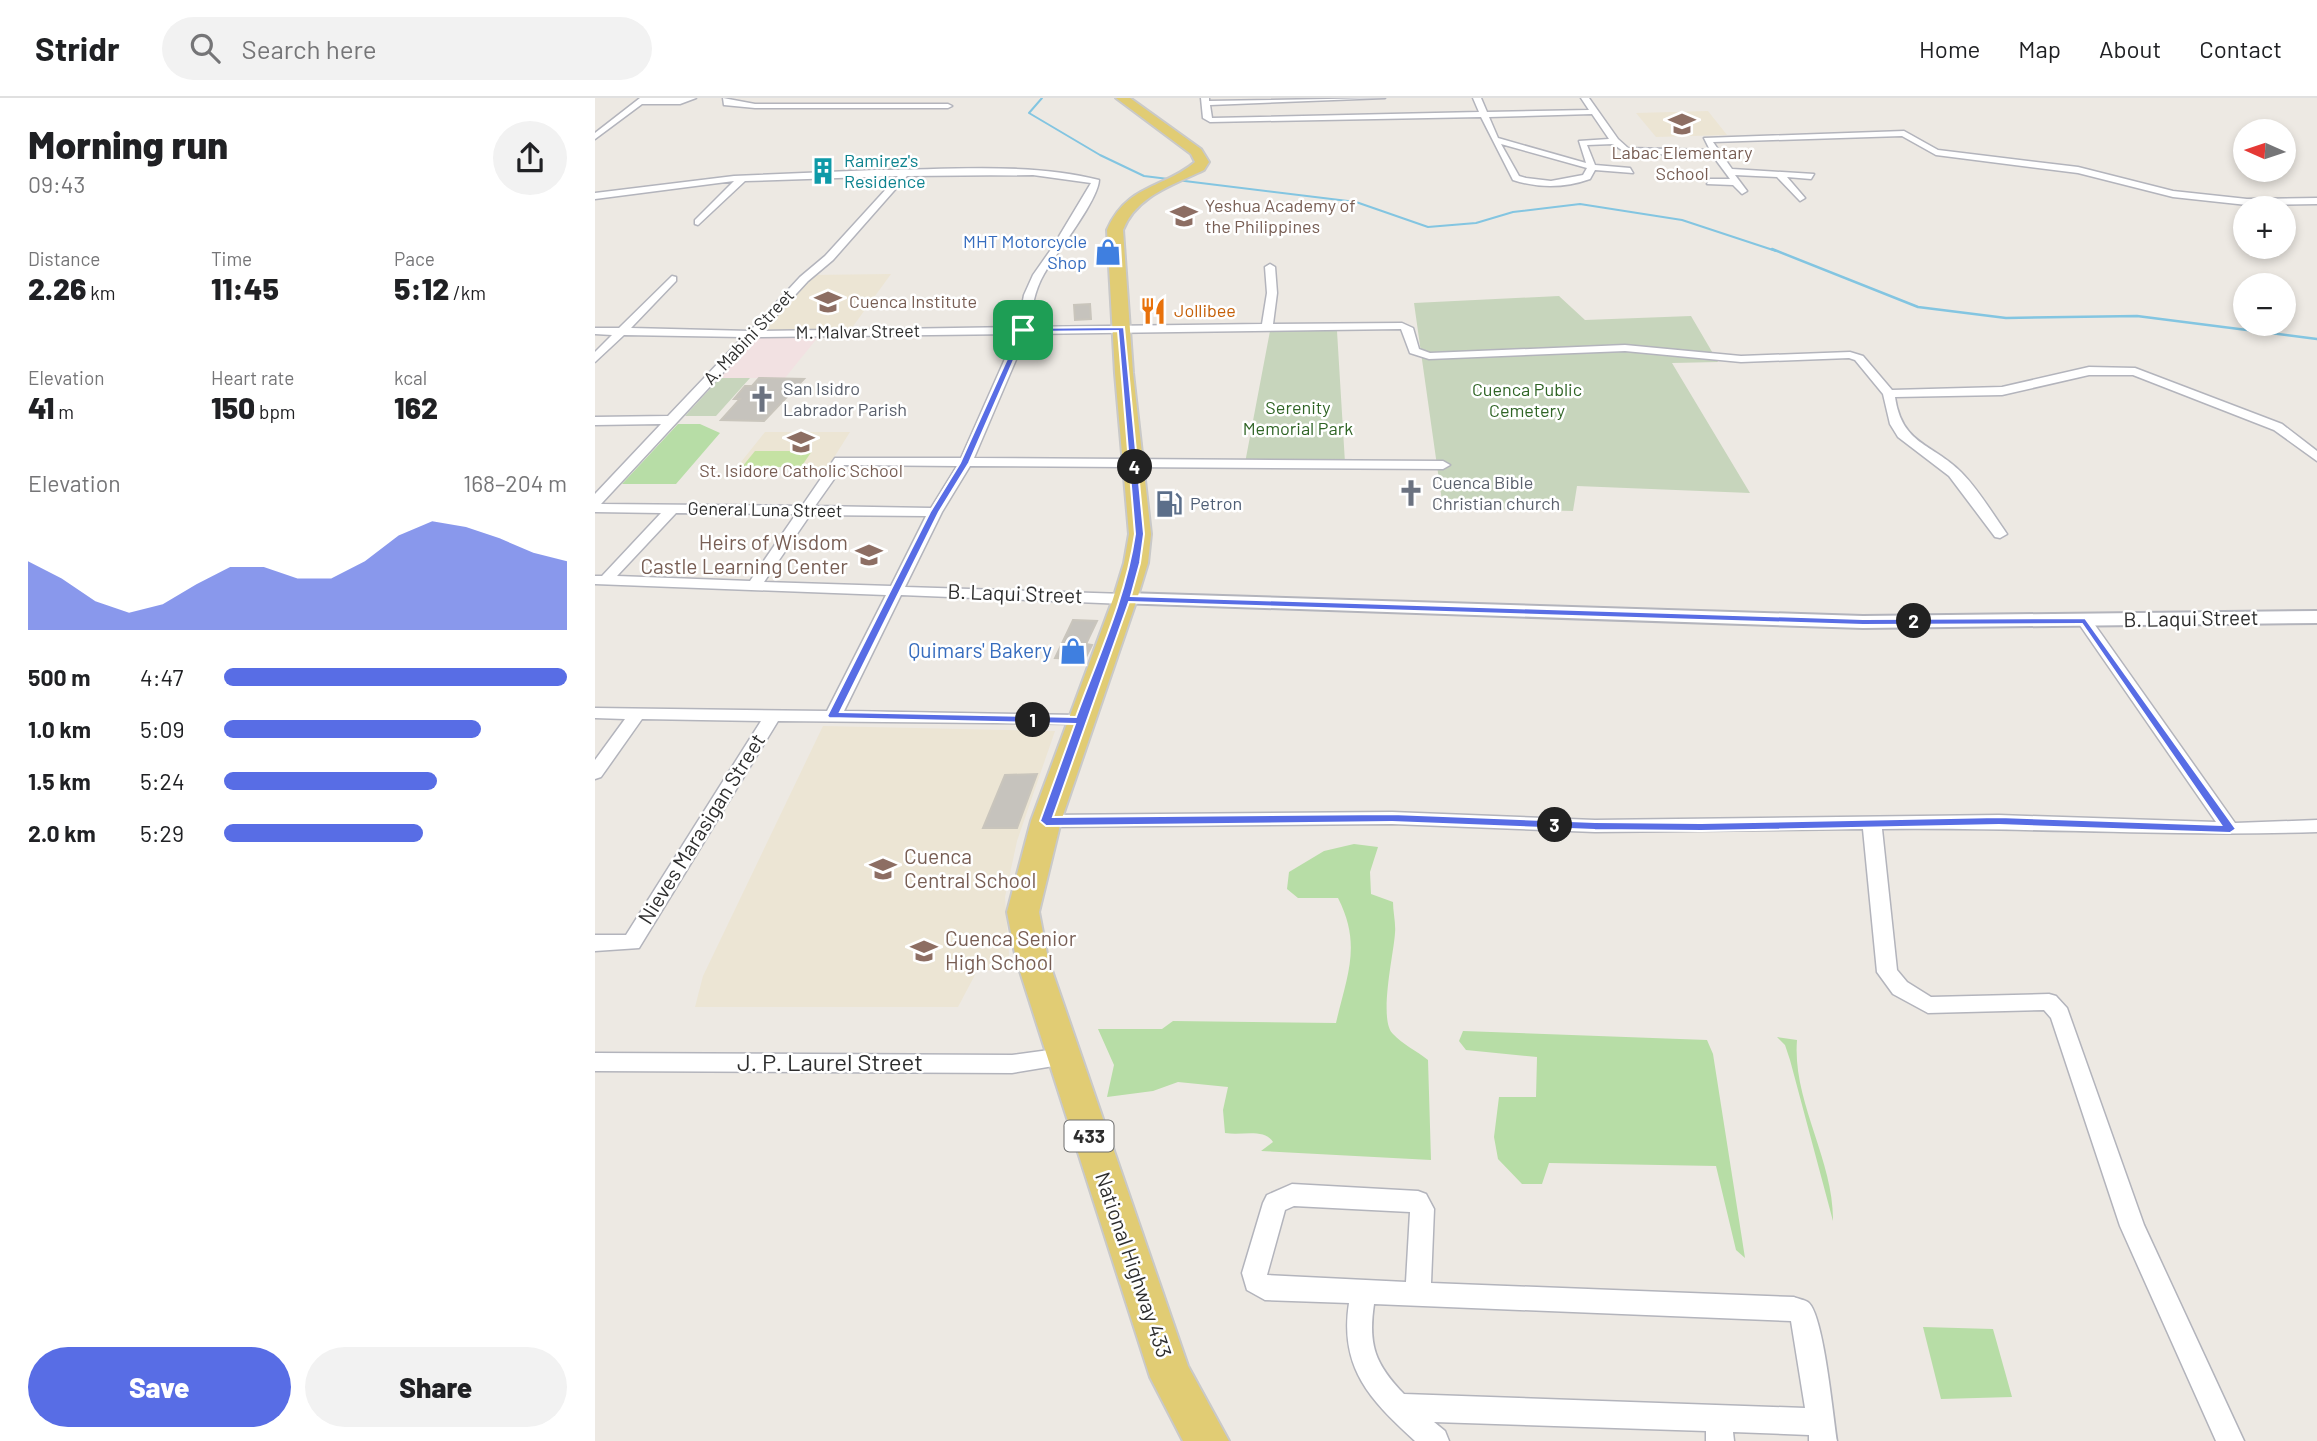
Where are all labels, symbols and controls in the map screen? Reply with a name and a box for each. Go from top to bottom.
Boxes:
search box [162,17,652,80]
text: Stridr [35,28,120,68]
icon: search [186,29,224,67]
text: Search here [242,33,377,64]
text: Home [1919,34,1980,63]
text: Map [2018,34,2061,63]
text: About [2099,34,2161,63]
text: Contact [2199,34,2282,63]
school or university icon: Labac Elementary School [1667,109,1697,139]
north arrow [2233,119,2296,182]
map controls [2233,119,2296,336]
text: Morning run [28,121,228,167]
button: share [493,121,567,195]
place label: Labac Elementary School [1611,141,1753,184]
place label: Ramirez's Residence [844,149,926,192]
building icon: Ramirez's Residence [808,156,838,186]
text: 09:43 [28,170,85,198]
place label: Yeshua Academy of the Philippines [1205,194,1356,237]
button: + [2233,196,2296,259]
school or university icon: Yeshua Academy of the Philippines [1169,201,1199,231]
place label: MHT Motorcycle Shop [963,230,1087,273]
shop icon: MHT Motorcycle Shop [1093,237,1123,267]
text: Distance [28,247,100,270]
text: Time [211,247,252,270]
text: Pace [394,247,435,270]
text: 2.26 [28,270,86,306]
text: 11:45 [211,270,279,306]
text: 5:12 [394,270,449,306]
button: − [2233,273,2296,336]
text: km [86,281,116,304]
text: /km [449,281,486,304]
street label: A. Mabini Street [698,284,798,389]
school or university icon: Cuenca Institute [813,287,843,317]
place label: Cuenca Institute [849,290,977,312]
restaurant icon: Jollibee [1138,296,1168,326]
place label: Jollibee [1174,299,1236,321]
pin [993,300,1053,360]
icon: arrive [1004,311,1042,349]
street label: M. Malvar Street [796,319,920,343]
text: Elevation [28,366,105,389]
text: Heart rate [211,366,294,389]
text: kcal [394,366,427,389]
place label: San Isidro Labrador Parish [783,377,907,420]
park label: Cuenca Public Cemetery [1472,378,1582,421]
church icon: San Isidro Labrador Parish [747,384,777,414]
text: 41 [28,389,54,425]
text: 150 [211,389,255,425]
text: 162 [394,389,438,425]
park label: Serenity Memorial Park [1243,396,1353,439]
text: m [54,400,74,423]
text: bpm [255,400,296,423]
school or university icon: St. Isidore Catholic School [786,427,816,457]
pin: 4 [1117,450,1153,484]
text: 4 [1129,455,1140,478]
place label: St. Isidore Catholic School [699,459,903,481]
text: Elevation [28,469,121,497]
text: 168–204 m [463,469,567,497]
place label: Cuenca Bible Christian church [1432,471,1560,514]
church icon: Cuenca Bible Christian church [1396,478,1426,508]
fuel station icon: Petron [1154,489,1184,519]
place label: Petron [1190,492,1242,514]
street label: General Luna Street [687,497,843,521]
place label: Heirs of Wisdom Castle Learning Center [640,529,848,578]
school or university icon: Heirs of Wisdom Castle Learning Center [854,540,884,570]
street label: B. Laqui Street [947,578,1083,607]
pin: 2 [1897,603,1931,638]
street label: B. Laqui Street [2123,604,2259,631]
text: 2 [1908,609,1919,632]
shop icon: Quimars' Bakery [1058,636,1088,666]
place label: Quimars' Bakery [908,637,1052,662]
text: 500 m [28,663,90,691]
text: 4:47 [140,663,183,691]
pin: 1 [1015,702,1051,738]
text: 1 [1029,708,1036,731]
text: 1.0 km [28,715,91,743]
text: 5:09 [140,715,185,743]
street label: Nieves Marasigan Street [632,728,770,928]
text: 1.5 km [28,767,91,795]
text: 5:24 [140,767,185,795]
pin: 3 [1537,808,1573,842]
text: 3 [1549,813,1560,836]
text: 2.0 km [28,819,96,847]
text: 5:29 [140,819,184,847]
place label: Cuenca Central School [904,843,1036,892]
school or university icon: Cuenca Central School [868,854,898,884]
place label: Cuenca Senior High School [945,925,1077,974]
school or university icon: Cuenca Senior High School [909,936,939,966]
street label: J. P. Laurel Street [737,1047,923,1076]
road number: 433 [1065,1120,1113,1152]
street label: National Highway 433 [1091,1169,1178,1360]
button: Save [28,1347,291,1427]
button: Share [305,1347,567,1427]

